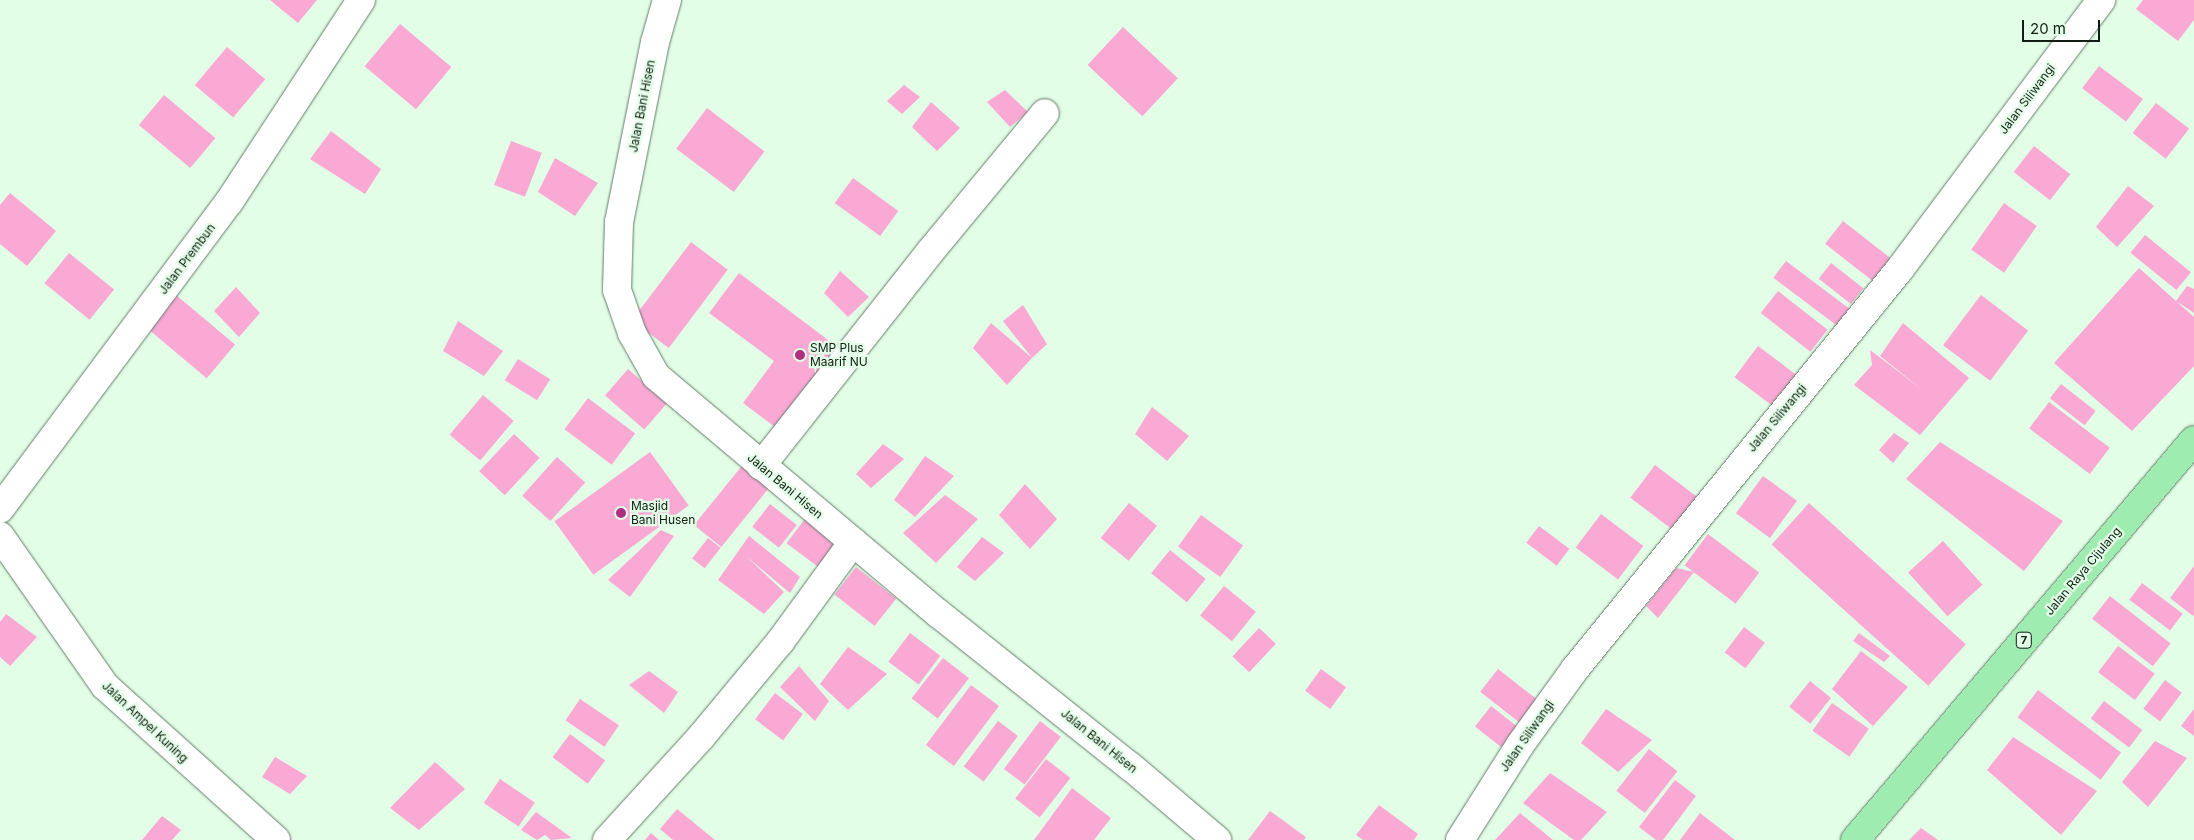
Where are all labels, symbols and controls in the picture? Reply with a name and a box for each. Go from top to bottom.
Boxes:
scale bar [2024,10,2102,42]
text: 20 m [2030,19,2066,38]
street label: Jalan Bani Hisen [626,59,658,153]
street label: Jalan Siliwangi [1996,61,2058,137]
street label: Jalan Prembun [156,221,218,297]
place label: SMP Plus Maarif NU [810,341,868,369]
marker: SMP Plus Maarif NU [794,349,806,361]
street label: Jalan Siliwangi [1744,381,1810,455]
street label: Jalan Bani Hisen [744,450,826,522]
place label: Masjid Bani Husen [631,499,695,527]
marker: Masjid Bani Husen [615,507,627,519]
street label: Jalan Raya Cijulang [2042,524,2124,618]
road number: 7 [2015,632,2033,648]
street label: Jalan Ampel Kuning [99,678,191,766]
street label: Jalan Siliwangi [1497,697,1557,775]
street label: Jalan Bani Hisen [1058,706,1140,776]

